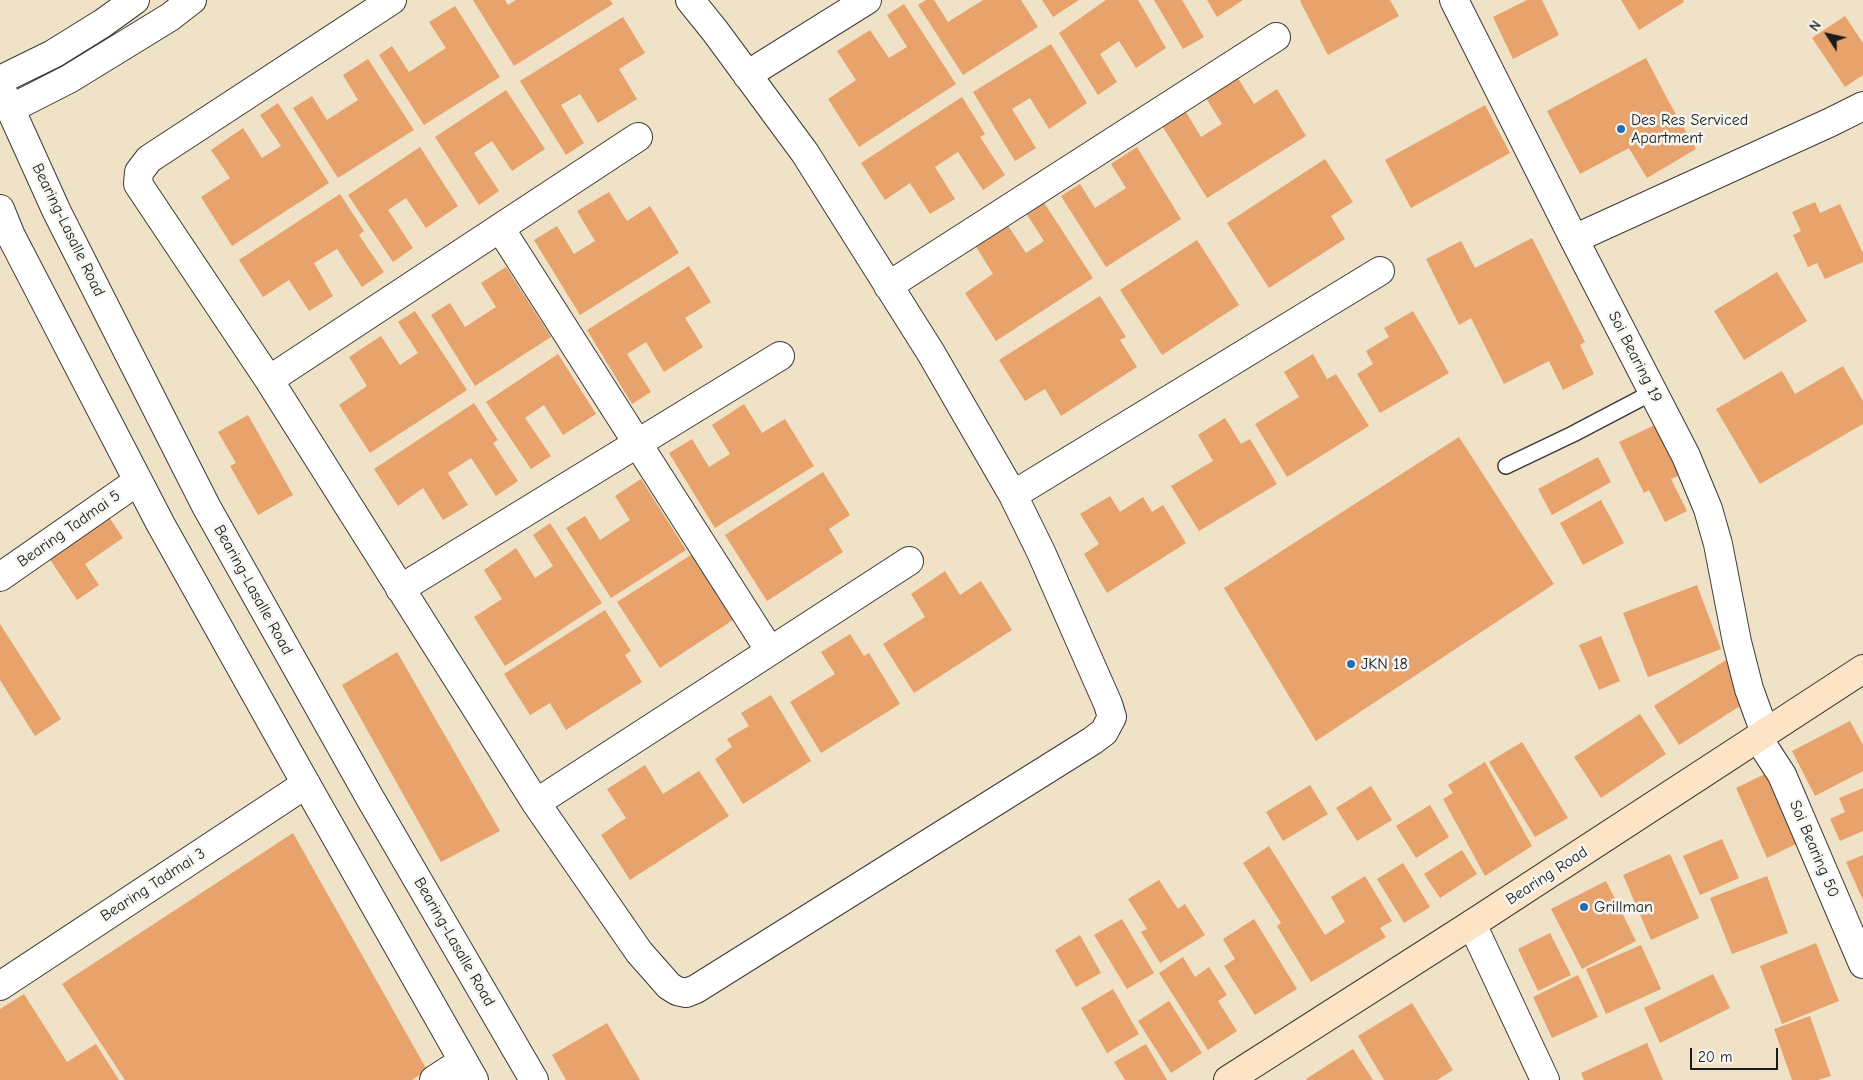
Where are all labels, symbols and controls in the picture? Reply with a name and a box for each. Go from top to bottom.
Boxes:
north arrow [1803,10,1853,60]
text: N [1806,17,1825,35]
place label: Des Res Serviced Apartment [1631,110,1748,148]
marker: Des Res Serviced Apartment [1615,123,1627,135]
street label: Bearing-Lasalle Road [27,160,109,300]
street label: Soi Bearing 19 [1604,308,1666,406]
street label: Bearing Tadmai 5 [14,486,124,572]
street label: Bearing-Lasalle Road [209,522,297,658]
place label: JKN 18 [1361,654,1408,674]
marker: JKN 18 [1345,658,1357,670]
street label: Soi Bearing 50 [1785,798,1843,900]
street label: Bearing Road [1503,843,1591,909]
street label: Bearing Tadmai 3 [97,844,209,926]
street label: Bearing-Lasalle Road [409,874,499,1010]
place label: Grillman [1594,897,1653,917]
marker: Grillman [1578,901,1590,913]
scale bar [1693,1038,1780,1070]
text: 20 m [1698,1048,1732,1066]

